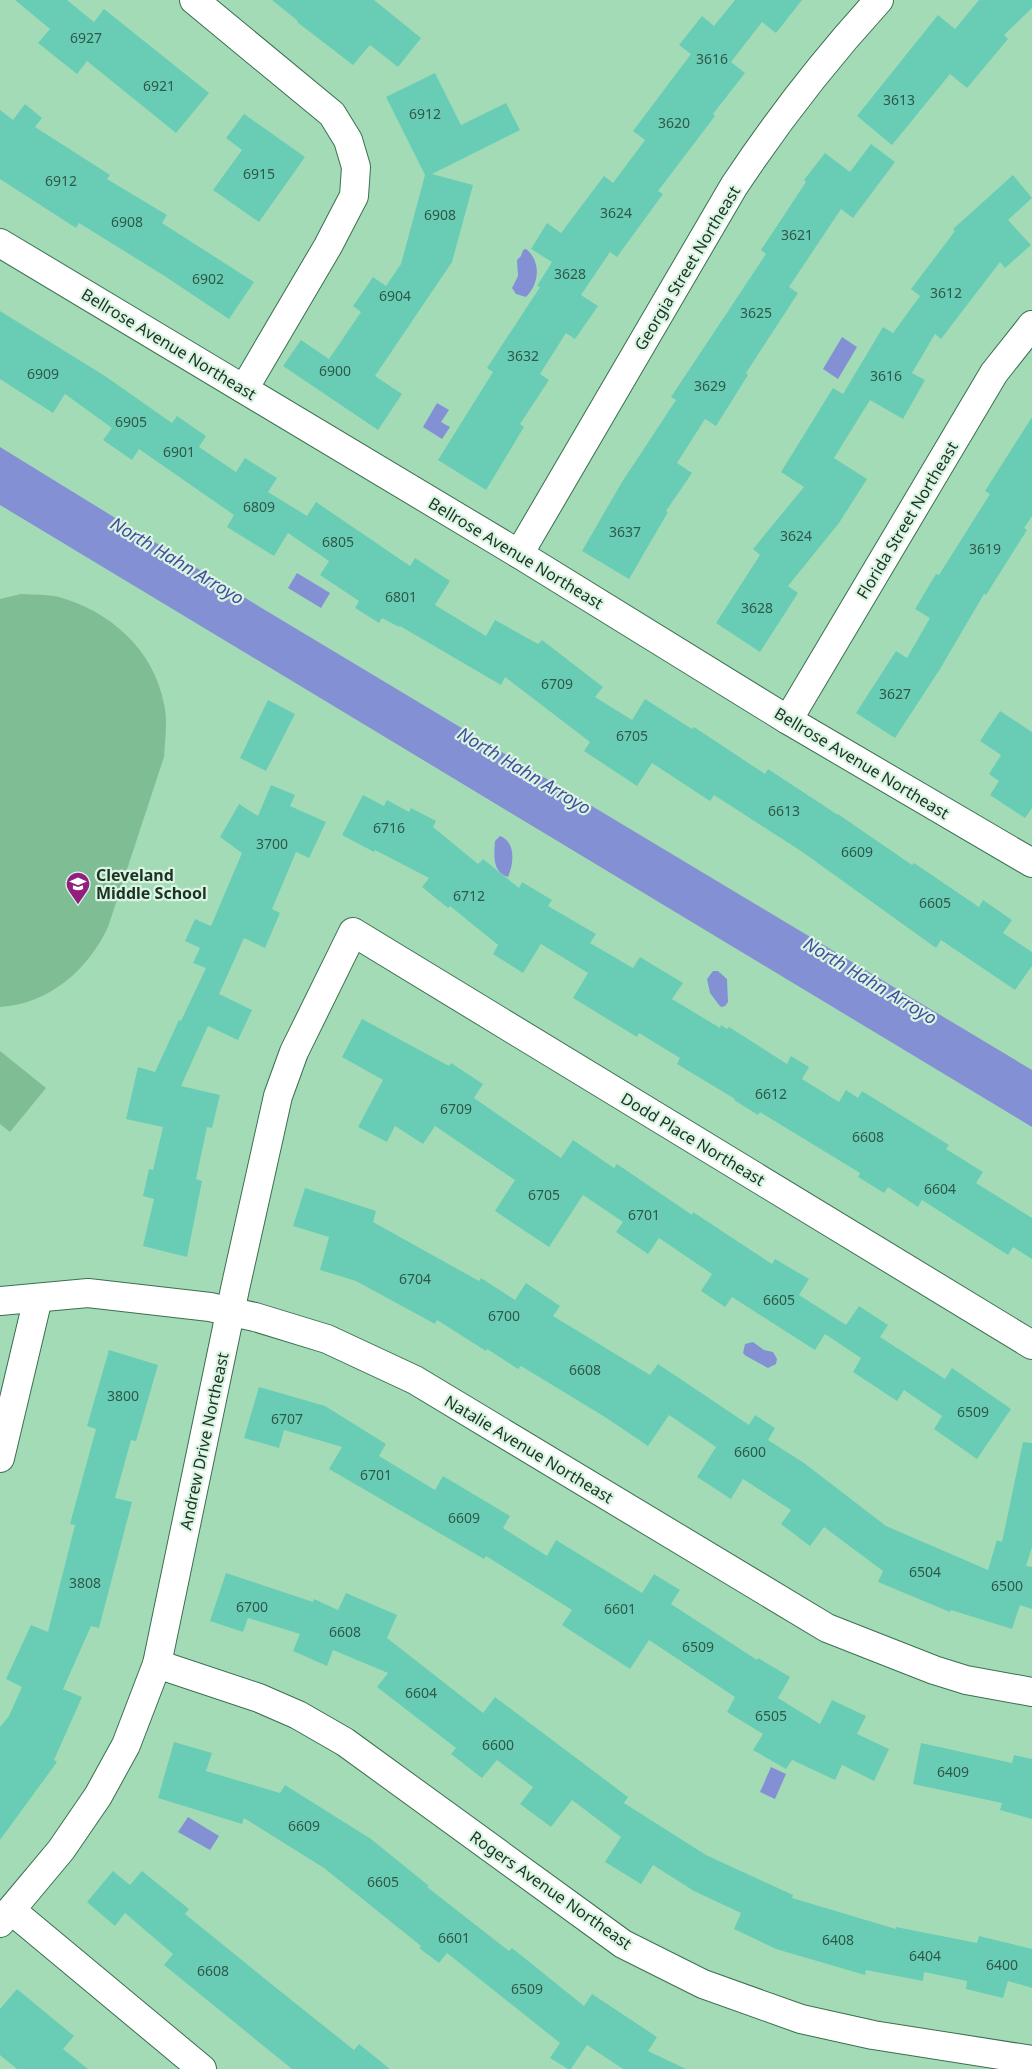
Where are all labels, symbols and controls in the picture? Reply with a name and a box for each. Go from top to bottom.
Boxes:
house number: 6927 [70,28,102,47]
house number: 3616 [696,49,728,68]
house number: 6921 [143,76,175,95]
house number: 3613 [883,90,915,109]
house number: 6912 [409,104,441,123]
house number: 3620 [658,113,690,132]
house number: 6915 [243,164,275,183]
house number: 6912 [45,171,77,190]
street label: Georgia Street Northeast [629,181,745,354]
house number: 3624 [600,203,632,222]
house number: 6908 [424,205,456,224]
house number: 6908 [111,212,143,231]
house number: 3621 [781,225,813,244]
house number: 3628 [554,264,586,283]
house number: 6902 [192,269,224,288]
street label: Bellrose Avenue Northeast [77,283,261,405]
house number: 3612 [930,283,962,302]
house number: 6904 [379,286,411,305]
house number: 3625 [740,303,772,322]
house number: 3632 [507,346,539,365]
house number: 6900 [319,361,351,380]
house number: 6909 [27,364,59,383]
house number: 3616 [870,366,902,385]
house number: 3629 [694,376,726,395]
house number: 6905 [115,412,147,431]
street label: Florida Street Northeast [851,437,963,603]
house number: 6901 [163,442,195,461]
street label: Bellrose Avenue Northeast [424,492,608,614]
house number: 6809 [243,497,275,516]
water label: North Hahn Arroyo [106,511,249,609]
house number: 3637 [609,522,641,541]
house number: 3624 [780,526,812,545]
house number: 6805 [322,532,354,551]
house number: 3619 [969,539,1001,558]
house number: 6801 [385,587,417,606]
house number: 3628 [741,598,773,617]
house number: 6709 [541,674,573,693]
house number: 3627 [879,684,911,703]
street label: Bellrose Avenue Northeast [770,702,954,824]
water label: North Hahn Arroyo [453,721,596,819]
house number: 6705 [616,726,648,745]
house number: 6613 [768,801,800,820]
house number: 6716 [373,818,405,837]
house number: 3700 [256,834,288,853]
house number: 6609 [841,842,873,861]
place label: Cleveland Middle School [96,864,207,904]
school or university icon: Cleveland Middle School [65,871,91,905]
house number: 6712 [453,886,485,905]
house number: 6605 [919,893,951,912]
water label: North Hahn Arroyo [799,931,942,1029]
house number: 6612 [755,1084,787,1103]
street label: Dodd Place Northeast [617,1087,769,1191]
house number: 6709 [440,1099,472,1118]
house number: 6608 [852,1127,884,1146]
house number: 6604 [924,1179,956,1198]
house number: 6705 [528,1185,560,1204]
house number: 6701 [628,1205,660,1224]
house number: 6704 [399,1269,431,1288]
house number: 6605 [763,1290,795,1309]
house number: 6700 [488,1306,520,1325]
street label: Andrew Drive Northeast [174,1350,234,1532]
house number: 6608 [569,1360,601,1379]
house number: 3800 [107,1386,139,1405]
street label: Natalie Avenue Northeast [441,1390,618,1508]
house number: 6509 [957,1402,989,1421]
house number: 6707 [271,1409,303,1428]
house number: 6600 [734,1442,766,1461]
house number: 6701 [360,1465,392,1484]
house number: 6609 [448,1508,480,1527]
house number: 6504 [909,1562,941,1581]
house number: 3808 [69,1573,101,1592]
house number: 6500 [991,1576,1023,1595]
house number: 6700 [236,1597,268,1616]
house number: 6601 [604,1599,636,1618]
house number: 6608 [329,1622,361,1641]
house number: 6509 [682,1637,714,1656]
house number: 6604 [405,1683,437,1702]
house number: 6505 [755,1706,787,1725]
house number: 6600 [482,1735,514,1754]
house number: 6409 [937,1762,969,1781]
house number: 6609 [288,1816,320,1835]
street label: Rogers Avenue Northeast [466,1826,636,1954]
house number: 6605 [367,1872,399,1891]
house number: 6601 [438,1928,470,1947]
house number: 6408 [822,1930,854,1949]
house number: 6404 [909,1946,941,1965]
house number: 6400 [986,1955,1018,1974]
house number: 6608 [197,1961,229,1980]
house number: 6509 [511,1979,543,1998]

